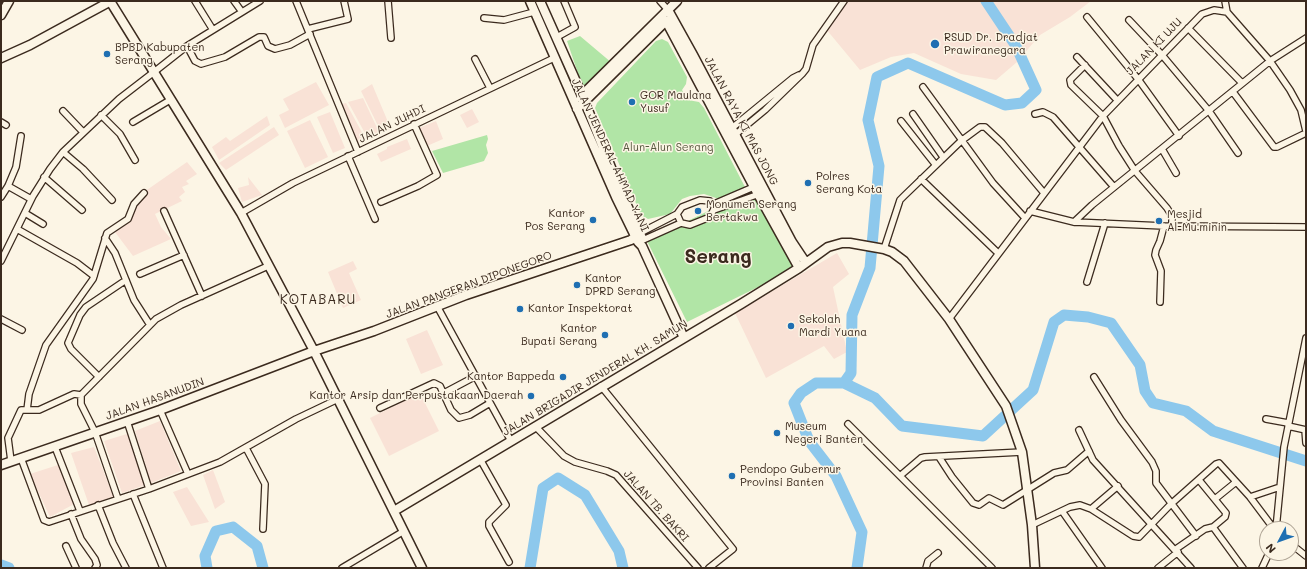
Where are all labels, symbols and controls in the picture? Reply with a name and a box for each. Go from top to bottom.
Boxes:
street label: JALAN KI UJU [1123,16,1185,78]
place label: RSUD Dr. Dradjat Prawiranegara [944,31,1038,57]
marker: RSUD Dr. Dradjat Prawiranegara [929,38,941,50]
place label: BPBD Kabupaten Serang [115,41,204,67]
marker: BPBD Kabupaten Serang [102,49,112,59]
street label: JALAN RAYA KI MAS JONG [701,54,781,188]
street label: JALAN JENDERAL AHMAD YANI [569,76,651,234]
place label: GOR Maulana Yusuf [640,89,712,115]
marker: GOR Maulana Yusuf [627,97,637,107]
street label: JALAN JUHDI [357,102,427,146]
park label: Alun-Alun Serang [623,141,713,155]
place label: Polres Serang Kota [816,170,882,196]
marker: Polres Serang Kota [803,178,813,188]
place label: Monumen Serang Bertakwa [706,198,796,224]
marker: Monumen Serang Bertakwa [693,206,703,216]
place label: Kantor Pos Serang [525,207,585,233]
place label: Mesjid Al-Mu'minin [1167,208,1227,234]
marker: Kantor Pos Serang [588,215,598,225]
marker: Mesjid Al-Mu'minin [1154,216,1164,226]
district label: Serang [684,246,752,268]
street label: JALAN PANGERAN DIPONEGORO [384,249,554,321]
place label: Kantor DPRD Serang [585,272,655,298]
marker: Kantor DPRD Serang [572,280,582,290]
district label: KOTABARU [280,292,356,308]
place label: Kantor Inspektorat [528,302,632,316]
marker: Kantor Inspektorat [515,304,525,314]
place label: Sekolah Mardi Yuana [799,313,867,339]
street label: JALAN BRIGADIR JENDERAL KH. SAMUN [500,317,690,439]
marker: Sekolah Mardi Yuana [786,321,796,331]
place label: Kantor Bupati Serang [521,322,597,348]
marker: Kantor Bupati Serang [600,330,610,340]
place label: Kantor Bappeda [467,370,555,384]
marker: Kantor Bappeda [558,372,568,382]
street label: JALAN HASANUDIN [104,375,206,423]
place label: Kantor Arsip dan Perpustakaan Daerah [310,389,523,403]
marker: Kantor Arsip dan Perpustakaan Daerah [526,391,536,401]
place label: Museum Negeri Banten [785,420,863,446]
marker: Museum Negeri Banten [772,428,782,438]
place label: Pendopo Gubernur Provinsi Banten [740,463,841,489]
street label: JALAN TB. BAKRI [621,468,691,544]
marker: Pendopo Gubernur Provinsi Banten [727,471,737,481]
north arrow [1259,521,1299,561]
text: N [1262,540,1279,557]

